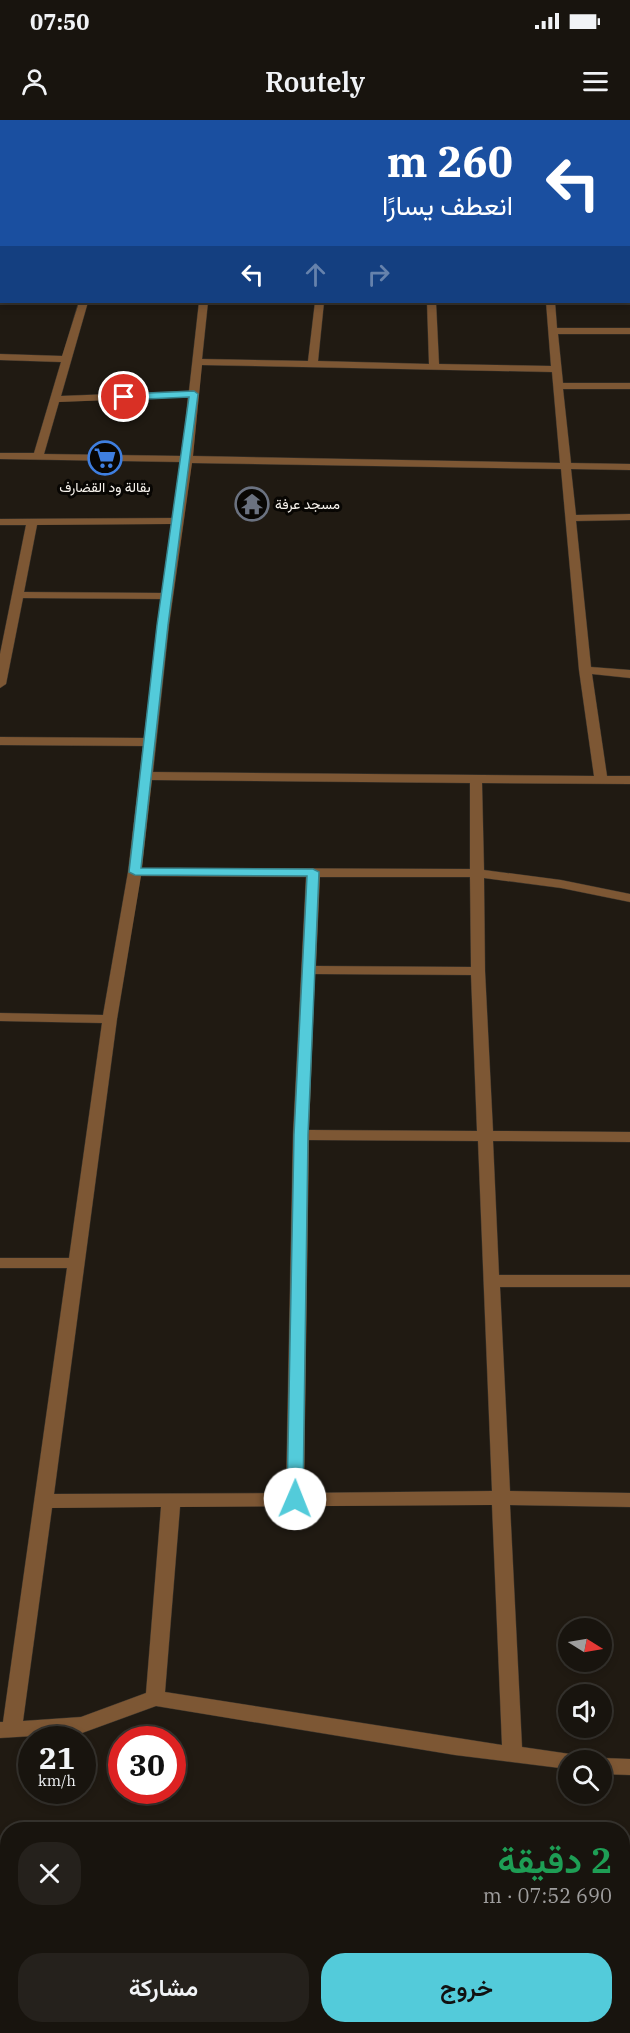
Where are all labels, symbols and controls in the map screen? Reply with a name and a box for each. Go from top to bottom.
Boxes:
text: 07:50 [30,7,89,36]
text: Routely [265,64,365,99]
icon: person [18,65,51,98]
icon: menu [579,65,612,98]
text: 260 m [387,134,513,189]
icon: left [534,144,612,222]
text: انعطف يسارًا [382,187,513,222]
icon: left [236,258,269,291]
icon: ahead [299,258,332,291]
icon: right [362,258,395,291]
pin [98,371,149,422]
icon: arrive [107,380,140,413]
supermarket icon: بقالة ود القضارف [87,440,123,476]
place label: بقالة ود القضارف [59,478,151,496]
temple icon: مسجد عرفة [234,486,270,522]
place label: مسجد عرفة [275,495,340,513]
position arrow [263,1467,327,1531]
north arrow [558,1618,612,1672]
map controls [558,1618,612,1804]
button: sound [558,1684,612,1738]
speed limit sign: 30 [108,1726,186,1804]
text: 21 [39,1738,75,1777]
button: search [558,1750,612,1804]
text: km/h [38,1771,76,1790]
text: 2 دقيقة [498,1836,612,1883]
button: close [18,1842,81,1905]
text: 690 m · 07:52 [483,1882,612,1909]
button: مشاركة [18,1953,309,2022]
button: خروج [321,1953,612,2022]

